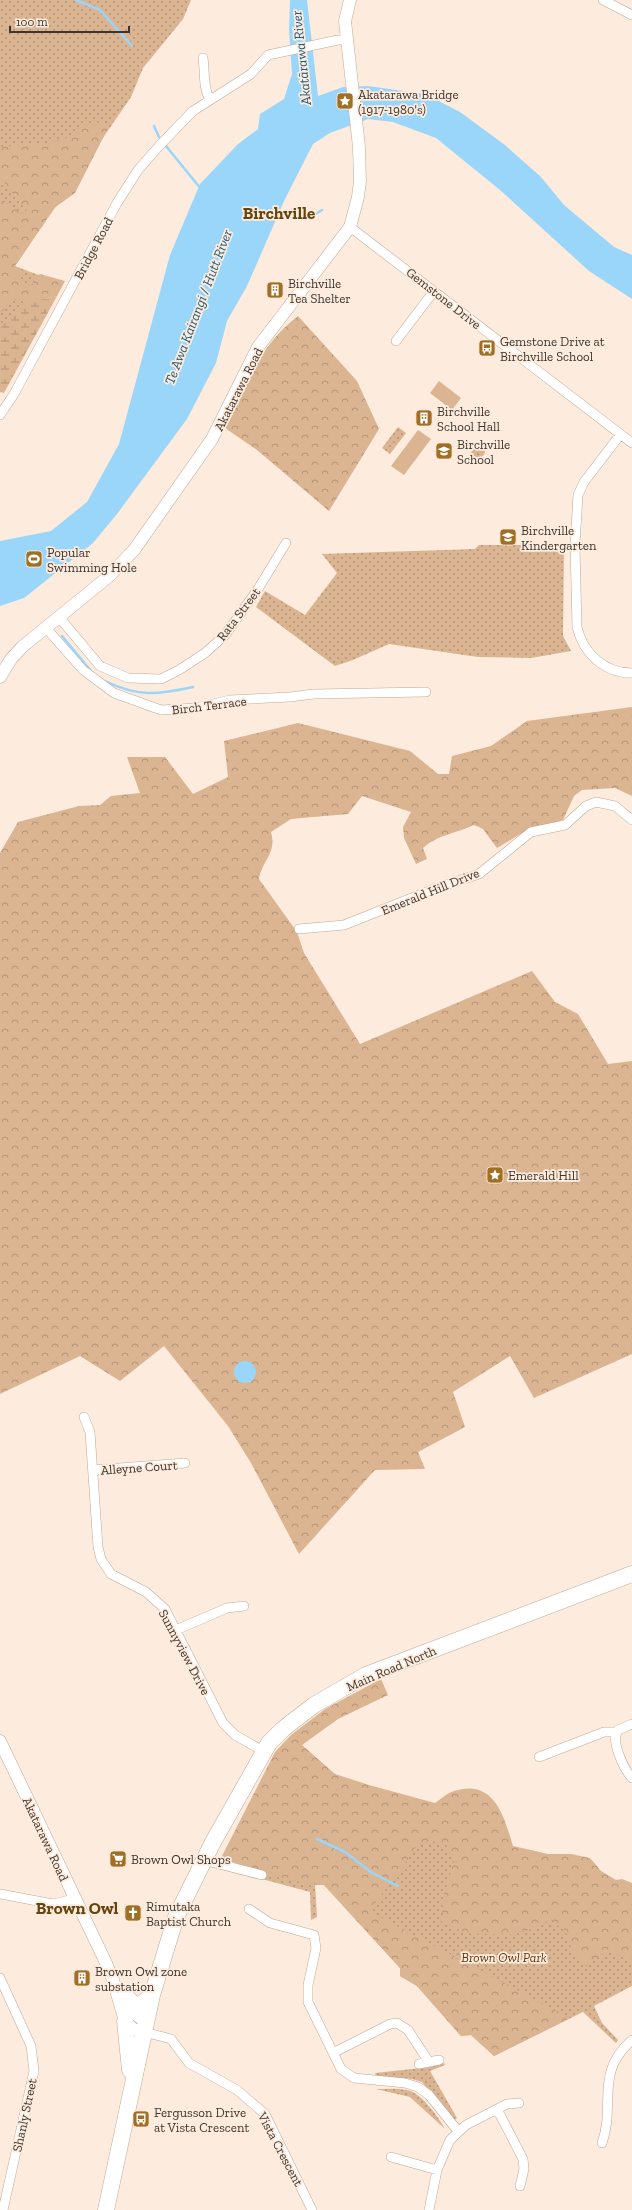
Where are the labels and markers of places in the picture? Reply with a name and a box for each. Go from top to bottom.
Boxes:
place label: Akatarawa Bridge (1917-1980's) [358,87,459,117]
place icon: Akatarawa Bridge (1917-1980's) [335,91,355,111]
place label: Birchville Tea Shelter [288,276,351,306]
building icon: Birchville Tea Shelter [265,280,285,300]
place label: Gemstone Drive at Birchville School [500,334,605,364]
bus stop icon: Gemstone Drive at Birchville School [477,338,497,358]
place label: Birchville School Hall [437,404,500,434]
building icon: Birchville School Hall [414,408,434,428]
place label: Birchville School [457,437,510,467]
school or university icon: Birchville School [434,441,454,461]
place label: Birchville Kindergarten [521,523,597,553]
school or university icon: Birchville Kindergarten [498,527,518,547]
place label: Popular Swimming Hole [47,545,137,575]
sports icon: Popular Swimming Hole [24,549,44,569]
place icon: Emerald Hill [485,1165,505,1185]
place label: Emerald Hill [508,1168,579,1183]
supermarket icon: Brown Owl Shops [108,1849,128,1869]
place label: Brown Owl Shops [131,1852,231,1867]
place label: Rimutaka Baptist Church [146,1899,232,1929]
church icon: Rimutaka Baptist Church [123,1903,143,1923]
place label: Brown Owl zone substation [95,1964,187,1994]
building icon: Brown Owl zone substation [72,1968,92,1988]
place label: Fergusson Drive at Vista Crescent [154,2105,249,2135]
bus stop icon: Fergusson Drive at Vista Crescent [131,2109,151,2129]

